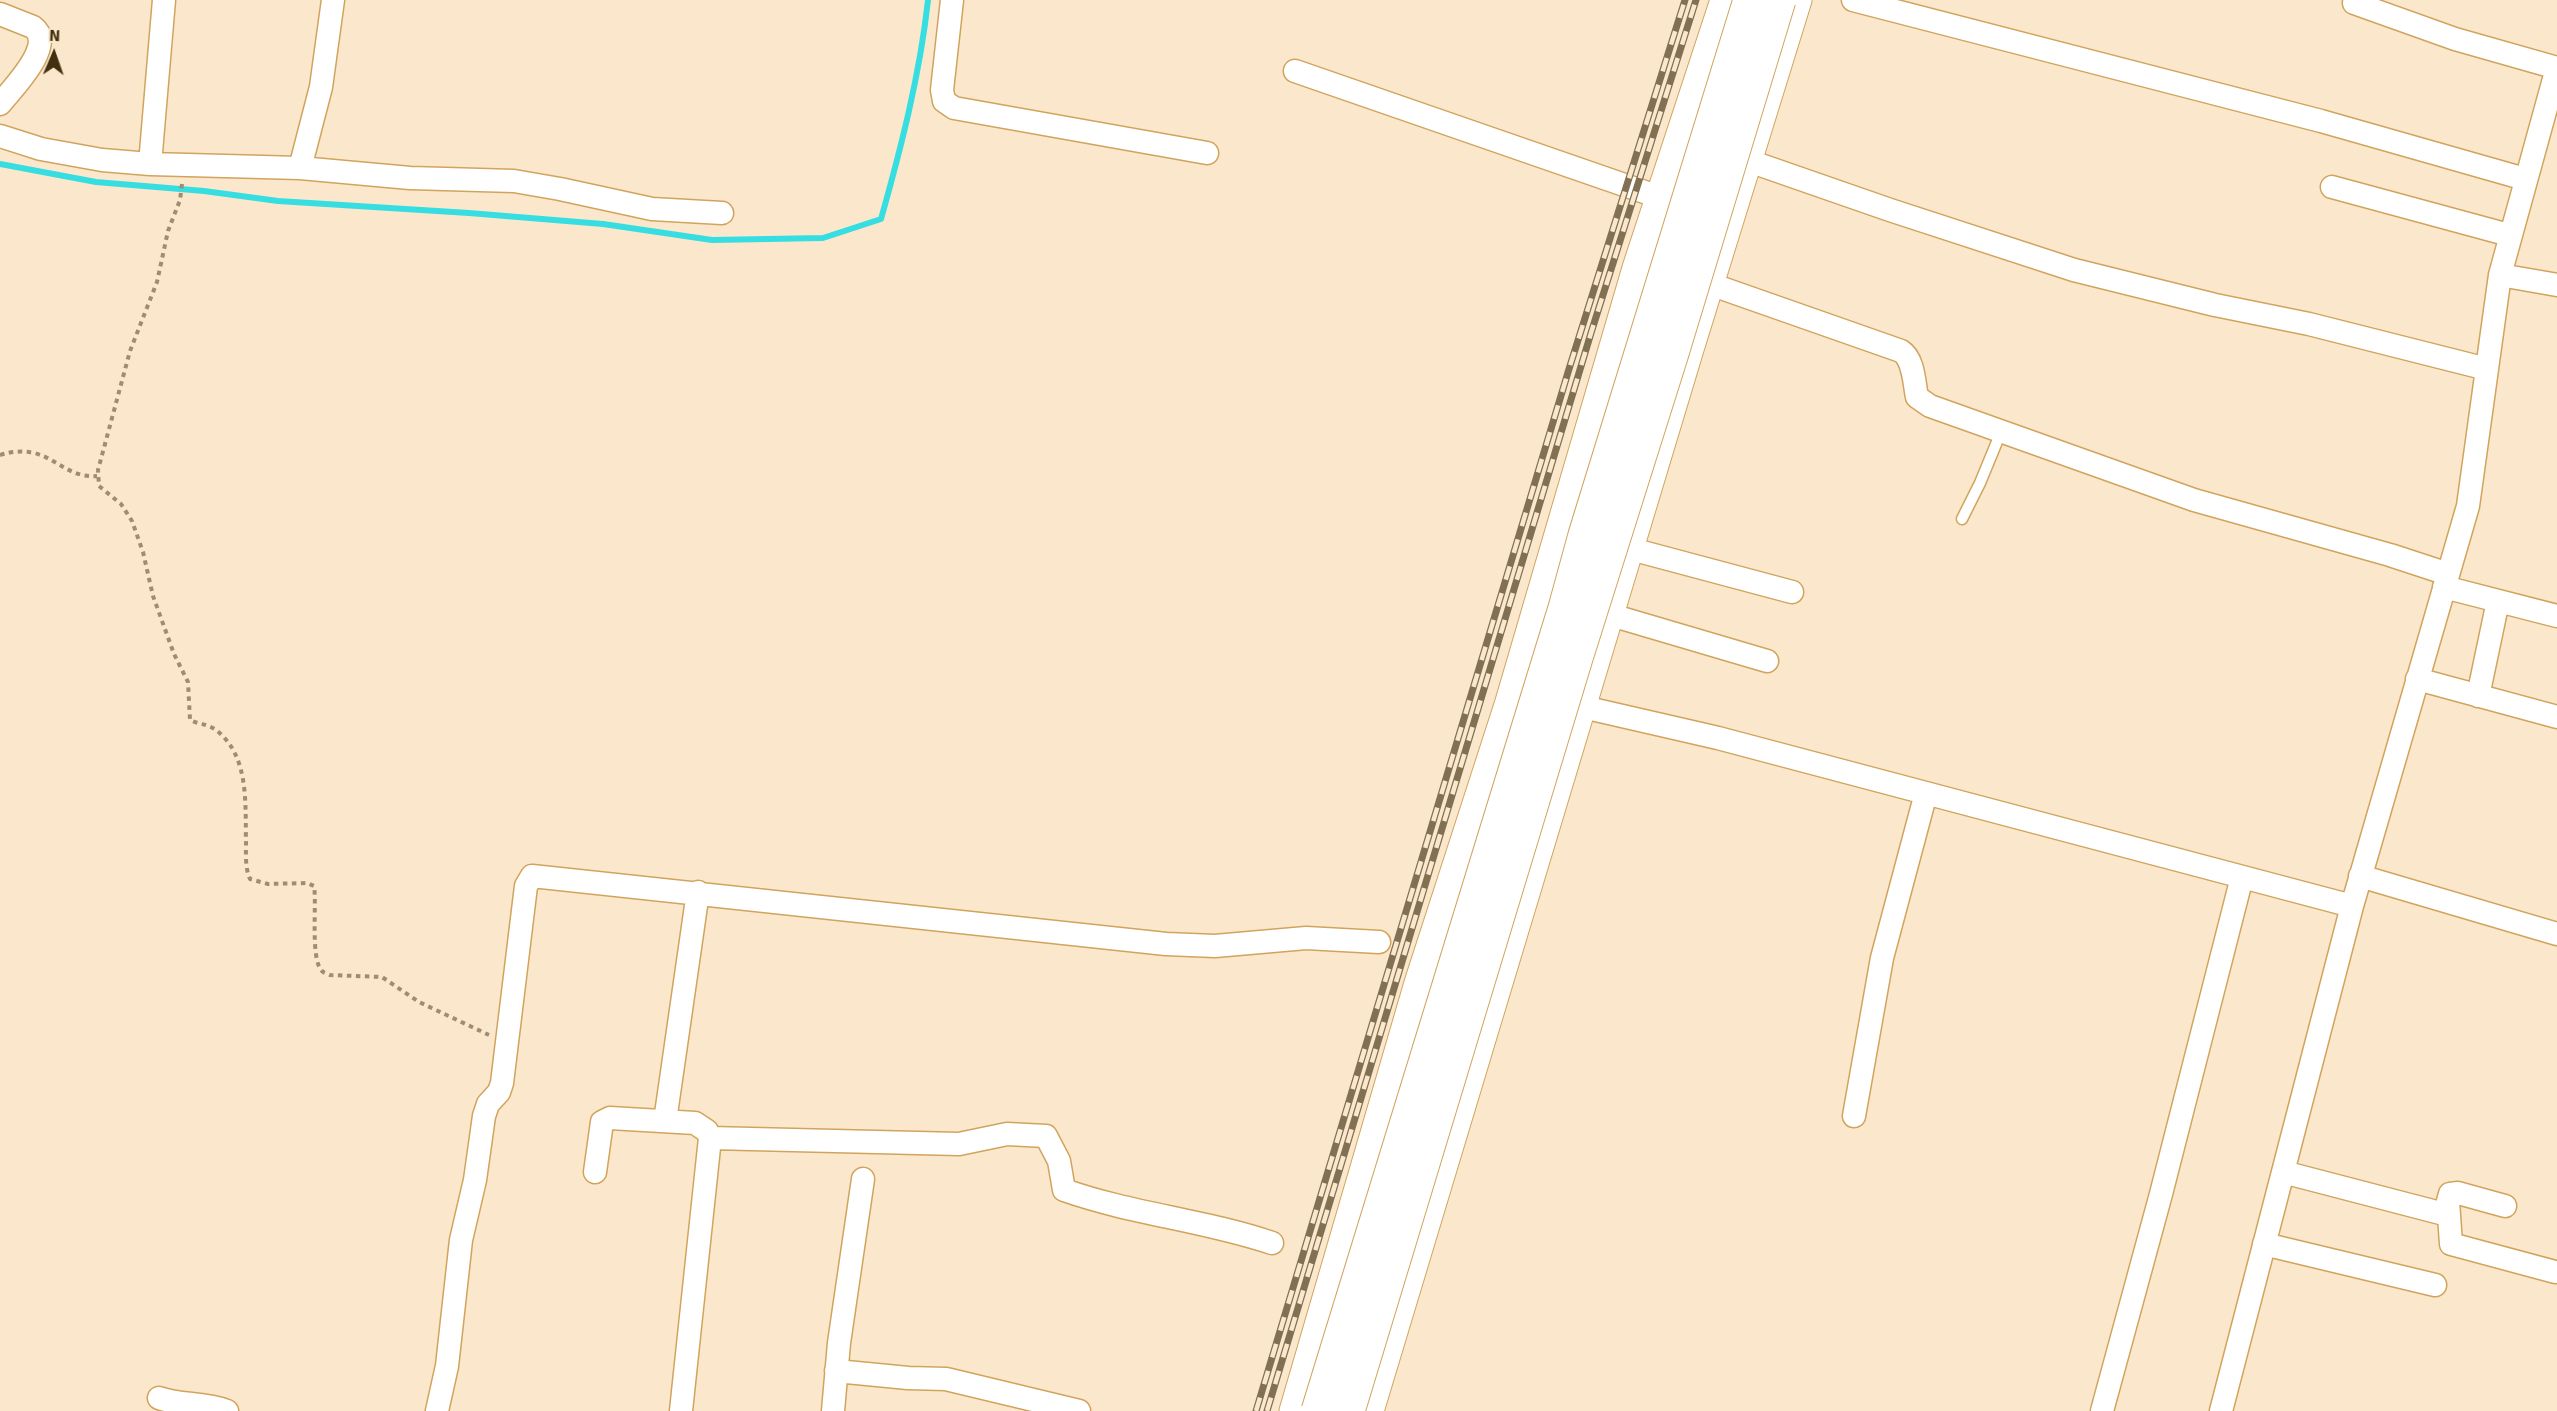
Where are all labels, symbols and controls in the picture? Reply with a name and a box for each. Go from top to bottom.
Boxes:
north arrow [24,24,84,84]
text: N [49,26,61,46]

